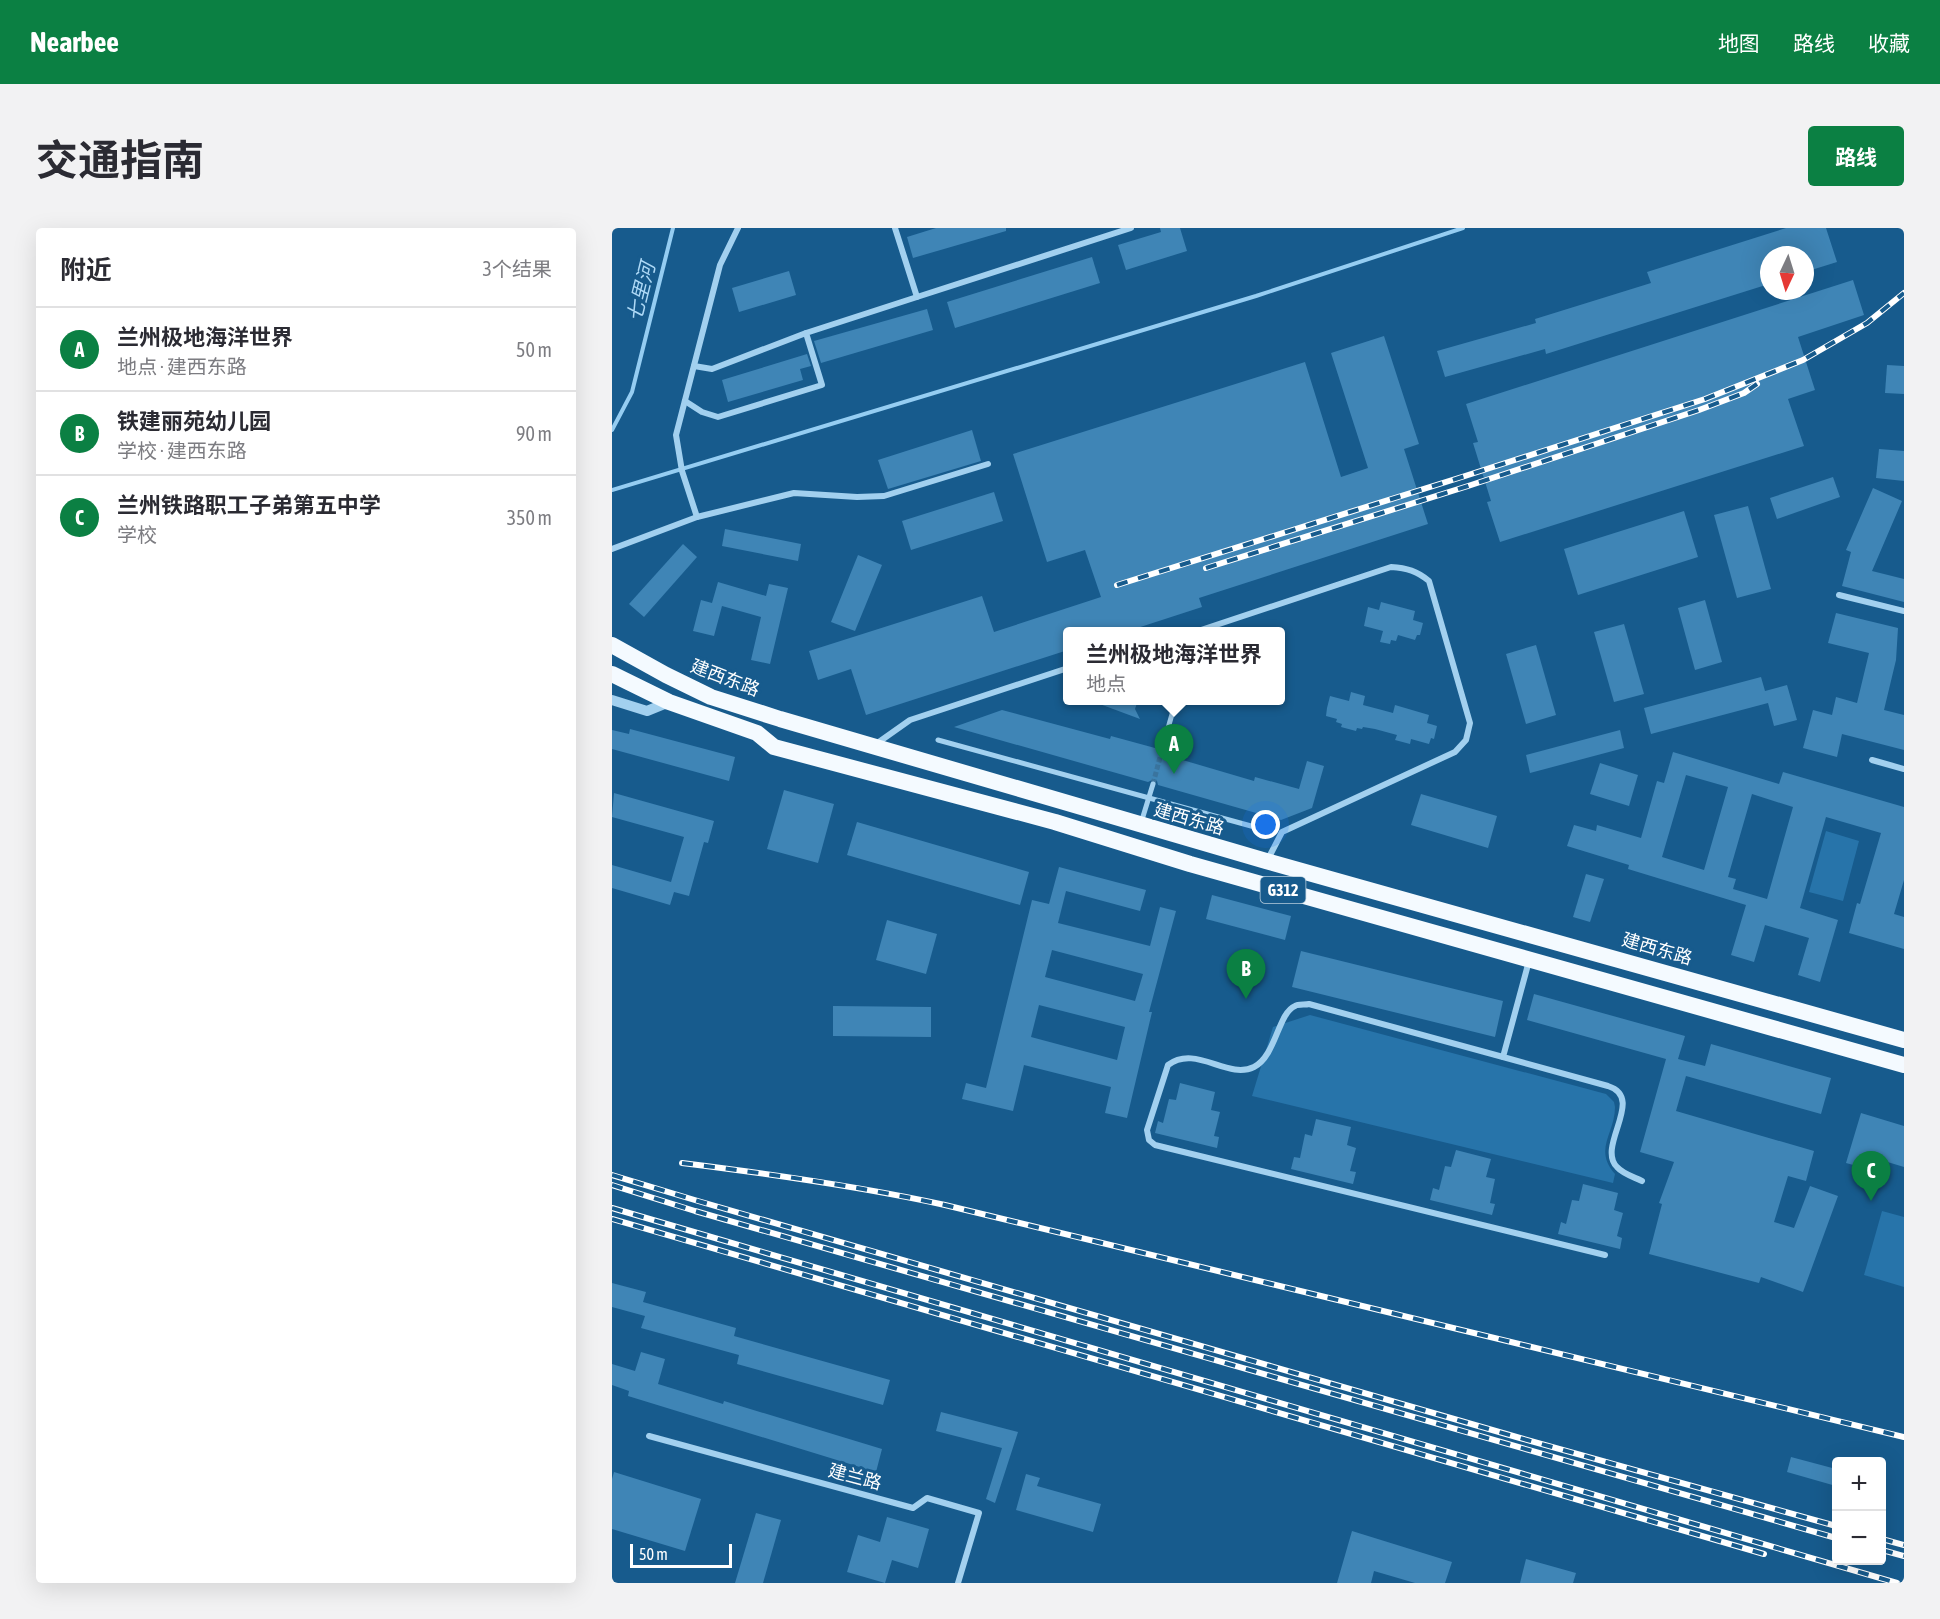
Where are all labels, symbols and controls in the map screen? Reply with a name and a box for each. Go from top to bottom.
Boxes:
text: Nearbee [30,26,119,58]
text: 地图 [1718,31,1760,55]
text: 路线 [1793,31,1835,55]
text: 收藏 [1868,31,1910,55]
button: 路线 [1808,126,1904,186]
text: 交通指南 [36,136,204,184]
north arrow [1760,246,1814,300]
text: 附近 [60,255,112,285]
water label: 七里河 [622,256,660,324]
text: 3个结果 [483,257,552,280]
text: 兰州极地海洋世界 [117,324,293,350]
text: A [75,338,84,361]
text: 50 m [516,338,552,361]
text: 地点 · 建西东路 [117,355,247,378]
text: 铁建丽苑幼儿园 [117,408,271,434]
text: B [75,422,84,445]
text: 90 m [516,422,552,445]
text: 学校 · 建西东路 [117,439,247,462]
text: 兰州铁路职工子弟第五中学 [117,492,381,518]
text: C [75,506,84,529]
text: 350 m [507,506,552,529]
text: 学校 [117,523,157,546]
popup [1063,627,1285,705]
text: 兰州极地海洋世界 [1086,641,1262,667]
street label: 建西东路 [688,655,763,700]
text: 地点 [1086,672,1126,695]
pin: A [1154,724,1194,774]
street label: 建西东路 [1152,799,1227,839]
your location [1251,810,1280,839]
road number: G312 [1260,877,1306,903]
street label: 建西东路 [1620,929,1695,969]
pin: B [1226,950,1266,999]
pin: C [1852,1152,1890,1201]
map controls [1832,1457,1886,1565]
button: + [1832,1457,1886,1511]
street label: 建兰路 [826,1459,884,1494]
button: − [1832,1511,1886,1565]
scale bar [630,1541,732,1568]
text: 50 m [639,1545,668,1563]

